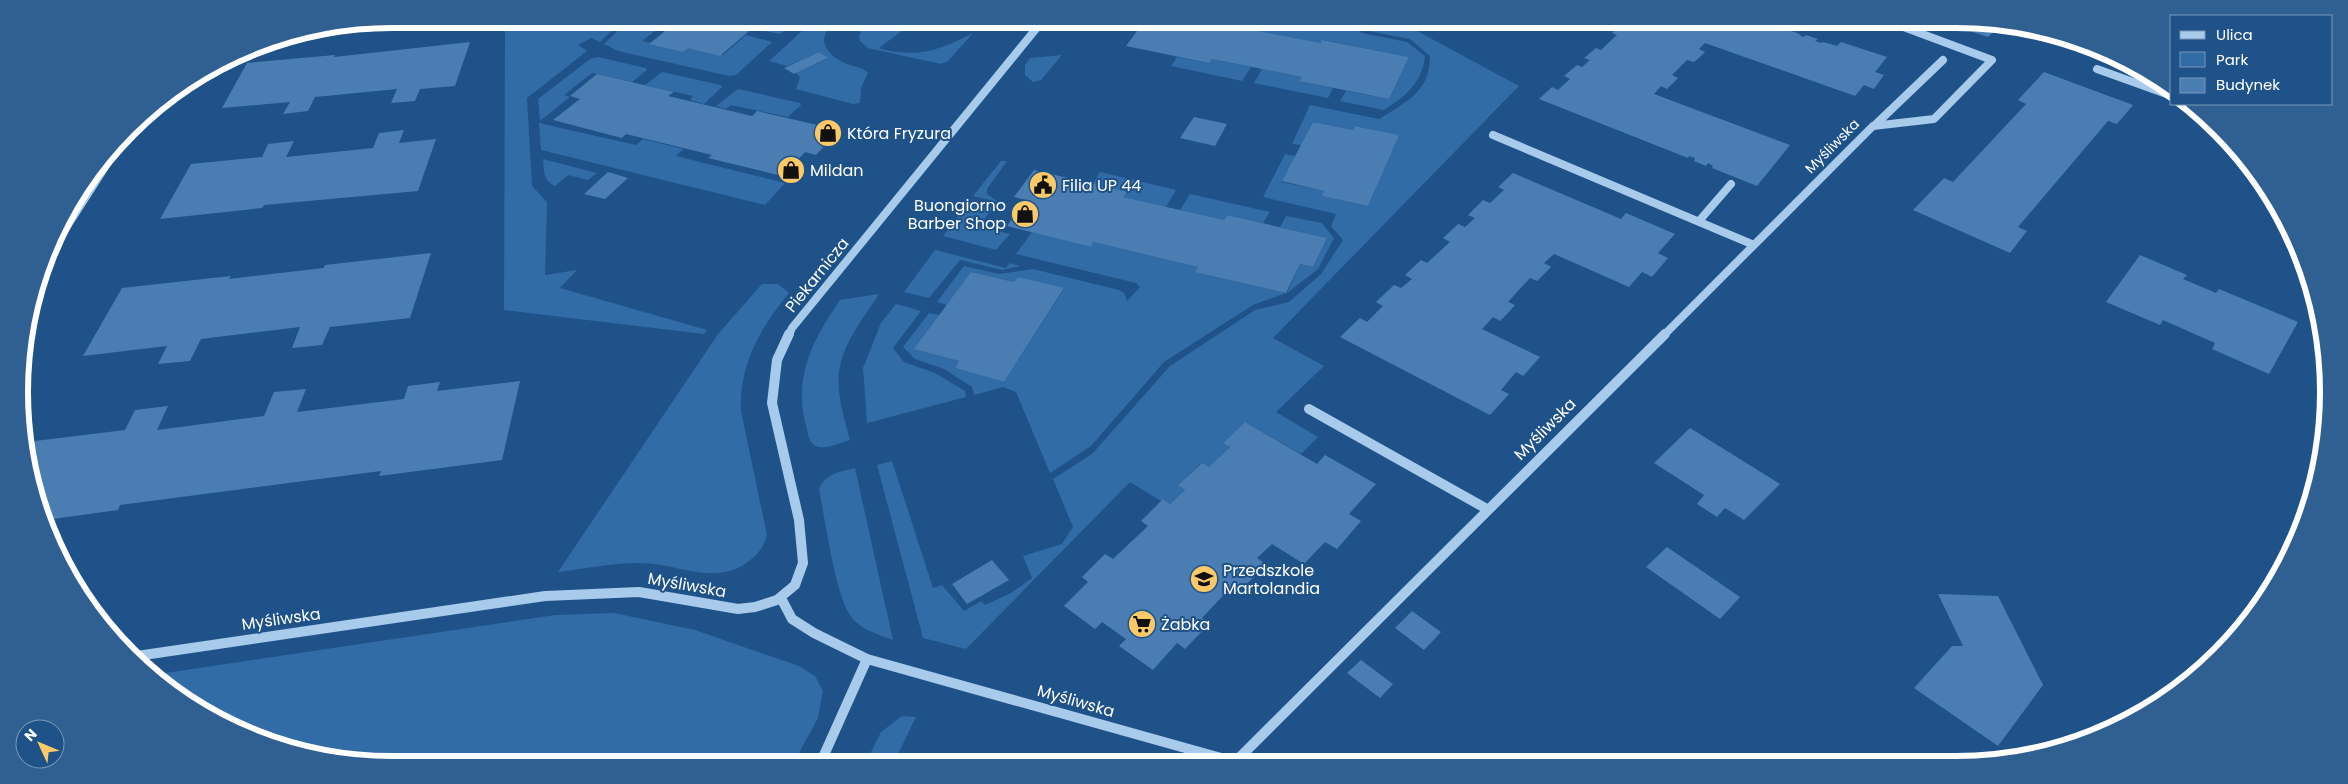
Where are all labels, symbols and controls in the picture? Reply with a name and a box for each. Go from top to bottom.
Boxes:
legend [2170,15,2333,105]
text: Ulica [2216,24,2253,45]
text: Park [2216,49,2248,70]
text: Budynek [2216,74,2280,95]
street label: Myśliwska [1800,114,1864,178]
shop icon: Która Fryzura [813,118,843,148]
place label: Która Fryzura [847,122,951,145]
shop icon: Mildan [776,155,806,185]
place label: Mildan [810,159,864,182]
public building icon: Filia UP 44 [1028,170,1058,200]
place label: Filia UP 44 [1062,174,1141,197]
place label: Buongiorno Barber Shop [908,194,1006,235]
shop icon: Buongiorno Barber Shop [1010,199,1040,229]
street label: Piekarnicza [780,233,854,317]
street label: Myśliwska [1509,393,1581,465]
place label: Przedszkole Martolandia [1223,559,1320,600]
school or university icon: Przedszkole Martolandia [1189,564,1219,594]
street label: Myśliwska [646,567,728,603]
street label: Myśliwska [240,602,322,636]
supermarket icon: Żabka [1127,609,1157,639]
place label: Żabka [1161,613,1210,636]
street label: Myśliwska [1035,679,1117,723]
north arrow [15,719,65,769]
text: N [20,724,41,746]

